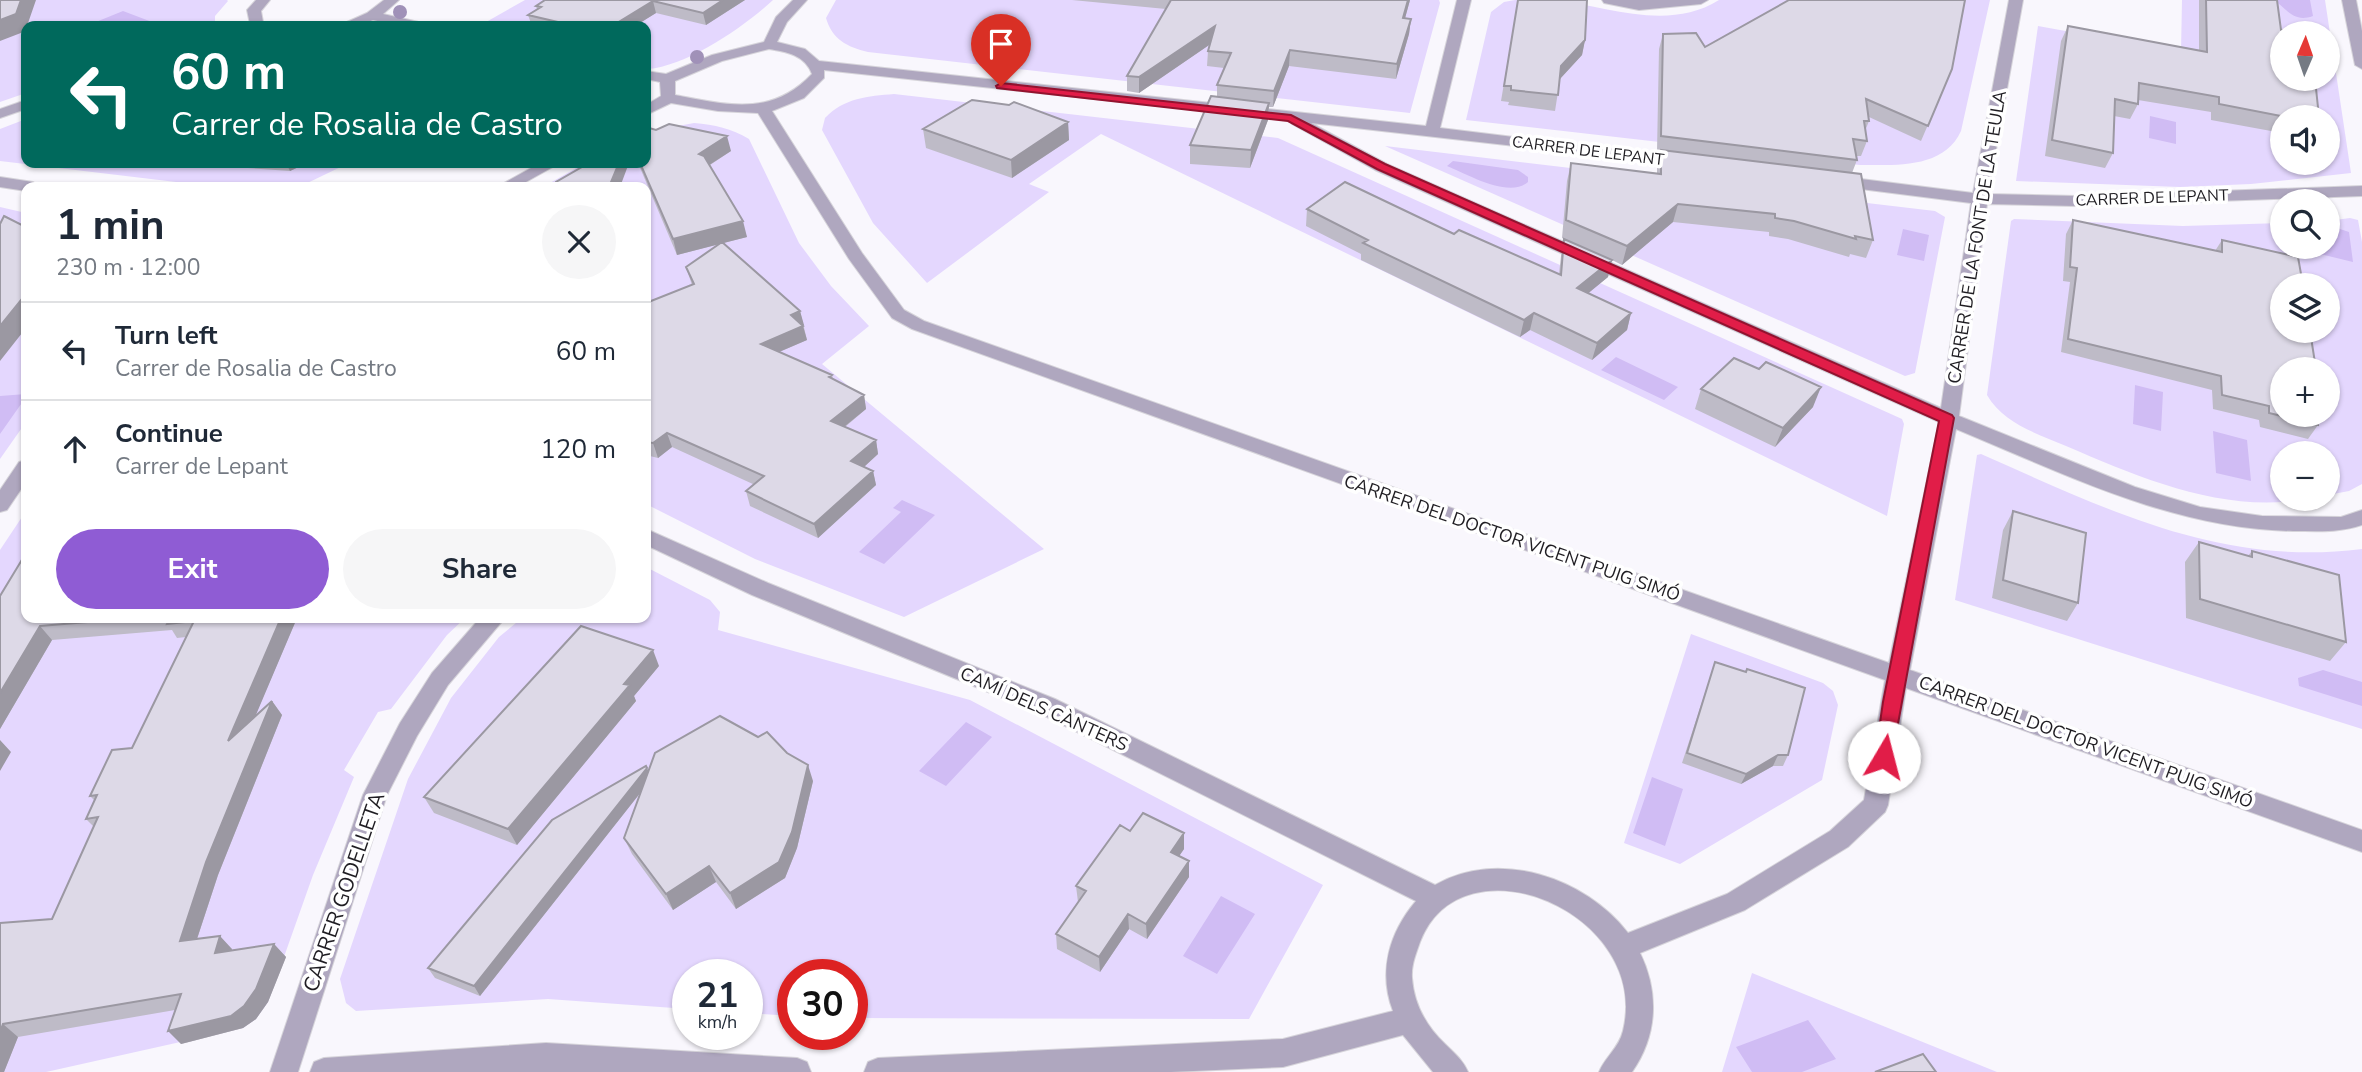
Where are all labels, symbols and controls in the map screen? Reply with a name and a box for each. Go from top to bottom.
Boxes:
pin [971,14,1031,86]
north arrow [2270,21,2340,91]
map controls [2270,21,2340,511]
icon: arrive [982,25,1020,63]
text: 60 m [171,39,286,106]
icon: left [56,49,147,140]
street label: CARRER DE LA FONT DE LA TEULA [1942,89,2012,385]
text: Carrer de Rosalia de Castro [171,103,563,146]
button: sound [2270,105,2340,175]
street label: CARRER DE LEPANT [1511,131,1666,171]
street label: CARRER DE LEPANT [2075,184,2229,212]
button: search [2270,189,2340,259]
text: 1 min [56,197,165,254]
button: close [542,205,616,279]
text: 230 m · 12:00 [56,252,201,283]
button: layers [2270,273,2340,343]
text: Turn left [115,318,218,353]
icon: left [56,332,94,370]
text: 60 m [556,334,616,369]
text: Carrer de Rosalia de Castro [115,353,397,384]
button: + [2270,357,2340,427]
text: Continue [115,416,223,451]
icon: ahead [56,430,94,468]
text: 120 m [540,432,616,467]
button: − [2270,441,2340,511]
text: Carrer de Lepant [115,451,288,482]
street label: CARRER DEL DOCTOR VICENT PUIG SIMÓ [1341,469,1683,607]
button: Exit [56,529,329,609]
button: Share [343,529,616,609]
street label: CAMÍ DELS CÀNTERS [956,661,1132,757]
street label: CARRER DEL DOCTOR VICENT PUIG SIMÓ [1916,670,2256,814]
position arrow [1847,720,1921,794]
street label: CARRER GODELLETA [297,789,391,995]
speed limit sign: 30 [777,959,868,1050]
text: 21 [696,972,739,1019]
text: km/h [698,1010,737,1034]

